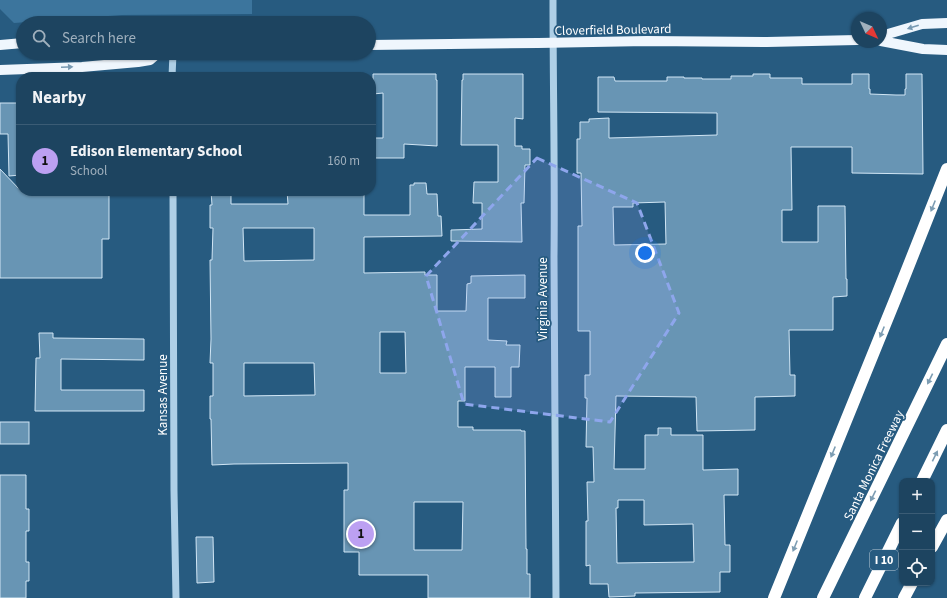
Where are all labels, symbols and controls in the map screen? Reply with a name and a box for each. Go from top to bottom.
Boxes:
north arrow [851,12,887,48]
search box [16,16,376,60]
street label: Cloverfield Boulevard [554,20,672,40]
one-way arrow [907,24,919,30]
icon: search [30,27,52,49]
text: Search here [62,28,136,49]
one-way arrow [61,64,73,71]
text: Nearby [32,86,86,110]
text: Edison Elementary School [70,141,242,162]
text: 1 [42,152,48,170]
text: 160 m [327,152,360,170]
text: School [70,162,107,180]
one-way arrow [929,200,935,212]
your location [635,243,655,263]
street label: Virginia Avenue [534,257,552,341]
one-way arrow [879,326,885,338]
street label: Kansas Avenue [154,354,172,436]
one-way arrow [927,373,933,385]
street label: Santa Monica Freeway [839,407,909,524]
one-way arrow [830,446,836,458]
one-way arrow [932,450,938,461]
map controls [899,478,935,586]
button: + [899,478,935,514]
one-way arrow [870,490,876,502]
button: − [899,514,935,550]
pin: 1 [348,519,374,549]
one-way arrow [792,541,798,552]
road number: I 10 [870,550,898,570]
button: locate [899,550,935,586]

